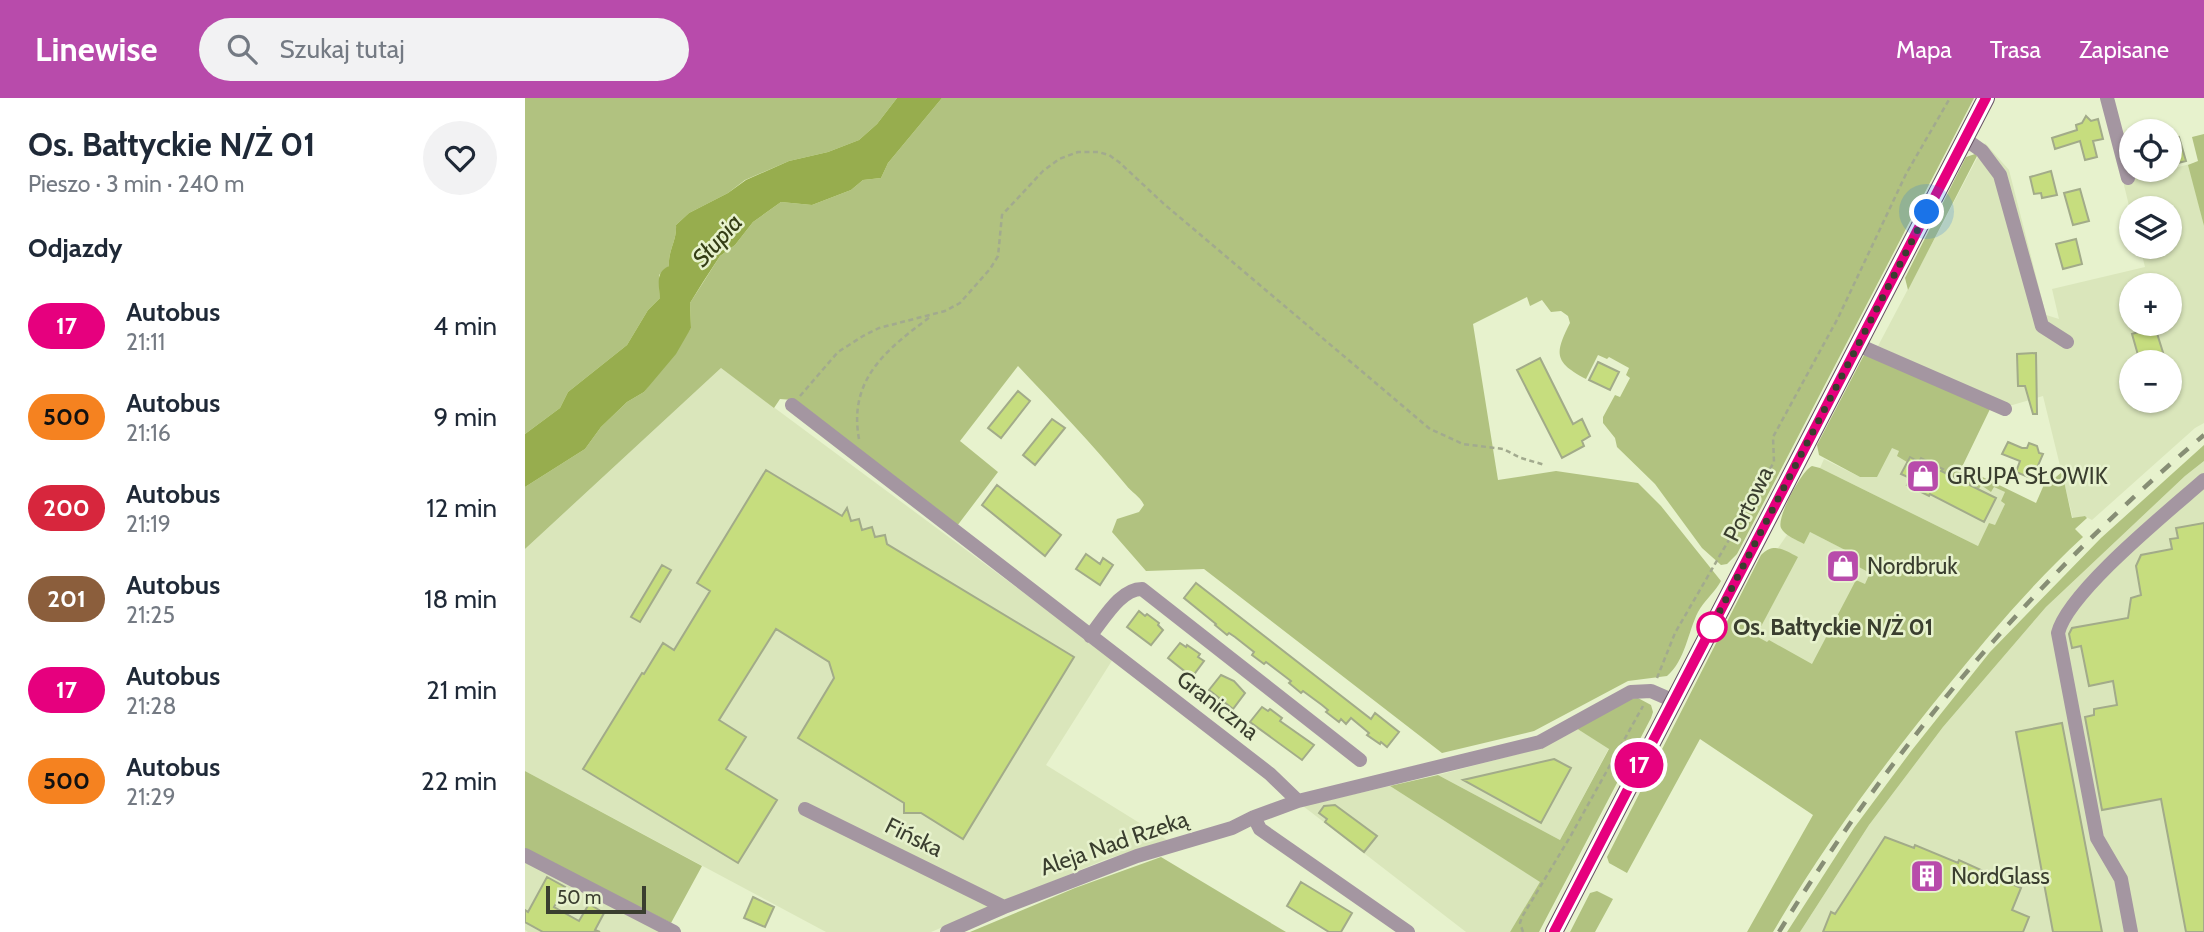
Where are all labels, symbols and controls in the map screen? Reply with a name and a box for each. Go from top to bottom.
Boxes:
search box [199,18,689,81]
text: Linewise [35,29,157,69]
icon: search [223,30,261,68]
text: Szukaj tutaj [279,33,405,65]
text: Mapa [1896,35,1952,64]
text: Trasa [1990,35,2041,64]
text: Zapisane [2079,35,2169,64]
map controls [2119,119,2182,413]
button: locate [2119,119,2182,182]
button: heart [423,121,497,195]
text: Os. Bałtyckie N/Ż 01 [28,124,315,164]
text: Pieszo · 3 min · 240 m [28,170,244,198]
your location [1909,194,1944,229]
button: layers [2119,196,2182,259]
water label: Słupia [686,208,748,272]
text: Odjazdy [28,232,123,264]
button: + [2119,273,2182,336]
text: Autobus [126,296,220,328]
text: 4 min [433,310,497,342]
text: 17 [56,311,77,340]
text: 21:11 [126,328,165,356]
button: − [2119,350,2182,413]
text: Autobus [126,387,220,419]
text: 9 min [434,401,497,433]
text: 500 [43,402,90,431]
text: 21:16 [126,419,171,447]
shop icon: GRUPA SŁOWIK [1904,457,1942,495]
street label: Portowa [1717,462,1779,546]
place label: GRUPA SŁOWIK [1947,462,2108,490]
text: Autobus [126,478,220,510]
text: 12 min [426,492,497,524]
text: 200 [43,493,90,522]
text: 21:19 [126,510,171,538]
shop icon: Nordbruk [1824,547,1862,585]
place label: Nordbruk [1867,552,1958,580]
text: Autobus [126,569,220,601]
text: 18 min [424,583,497,615]
text: 201 [47,584,86,613]
text: 21:25 [126,601,175,629]
marker: Os. Bałtyckie N/Ż 01 [1697,612,1727,642]
place label: Os. Bałtyckie N/Ż 01 [1733,613,1933,641]
text: Autobus [126,660,220,692]
street label: Graniczna [1171,664,1265,746]
text: 21 min [426,674,497,706]
text: 17 [56,675,77,704]
text: 21:28 [126,692,176,720]
line badge: 17 [1607,742,1671,788]
text: 17 [1628,750,1650,779]
text: Autobus [126,751,220,783]
text: 22 min [421,765,497,797]
text: 500 [43,766,90,795]
text: 21:29 [126,783,175,811]
street label: Aleja Nad Rzeką [1036,804,1193,881]
street label: Fińska [881,811,947,863]
building icon: NordGlass [1908,857,1946,895]
place label: NordGlass [1951,862,2050,890]
scale bar [546,883,646,915]
text: 50 m [557,886,601,909]

